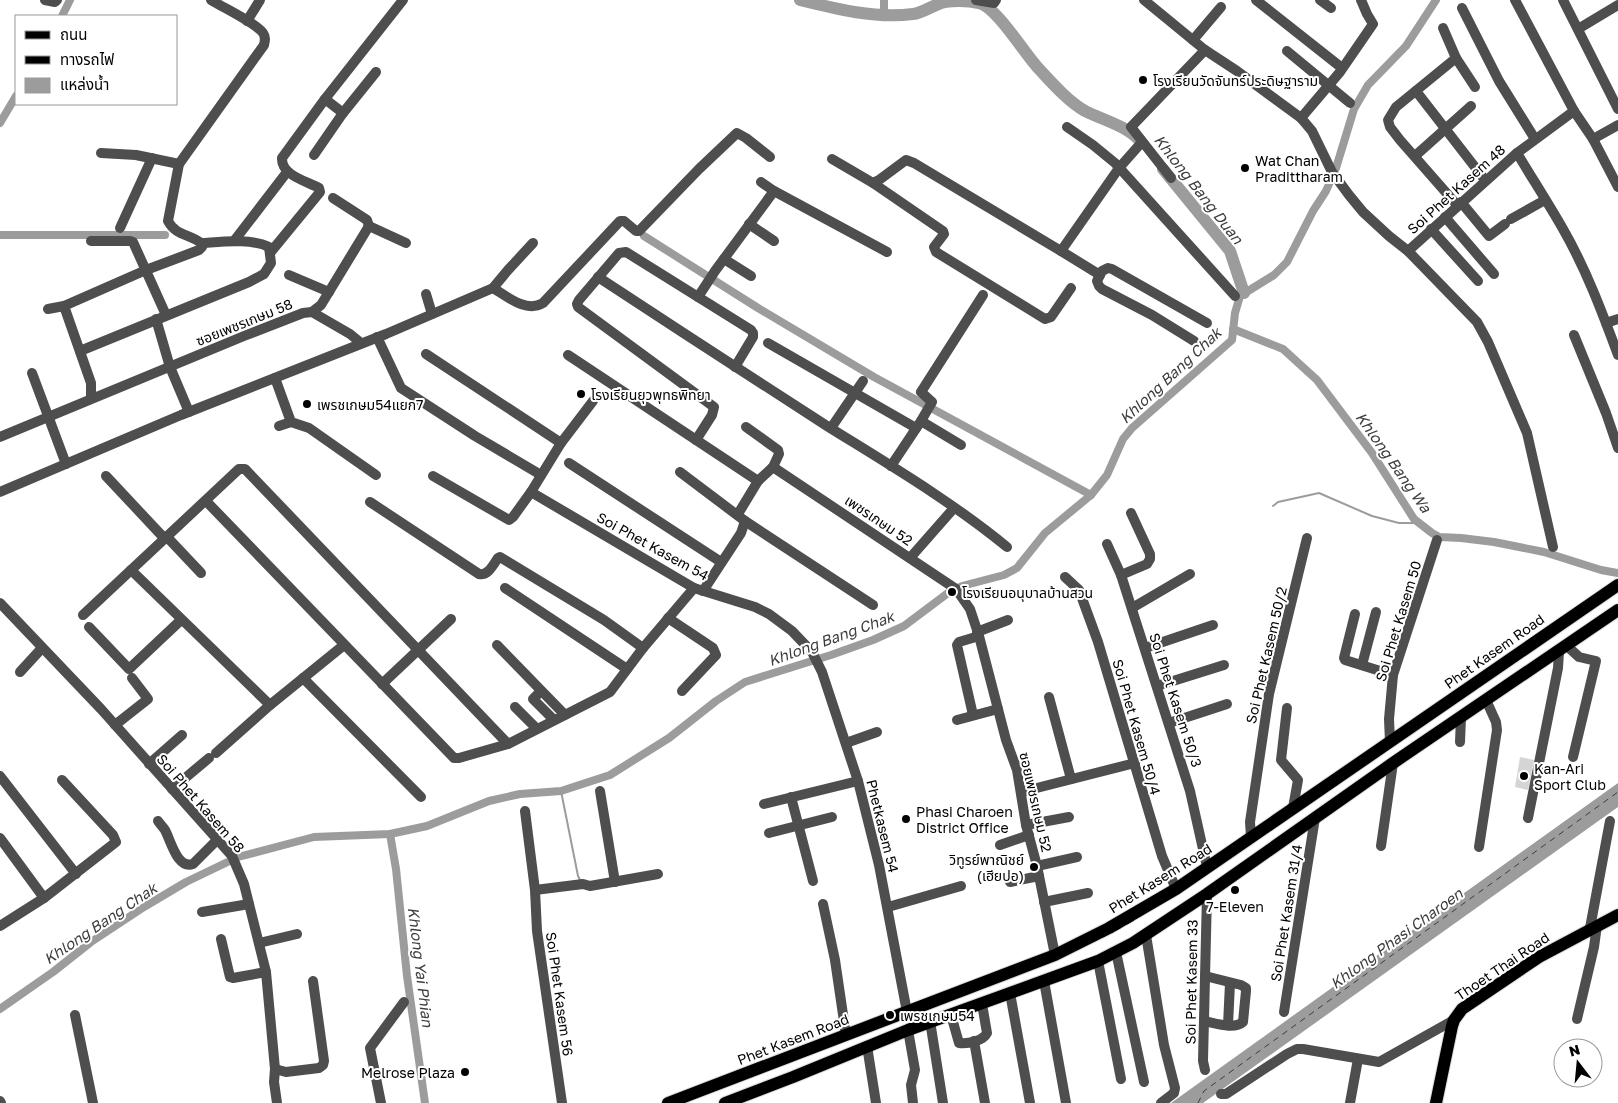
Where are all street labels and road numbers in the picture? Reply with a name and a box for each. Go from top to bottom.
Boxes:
street label: Soi Phet Kasem 48 [1404,141,1508,237]
street label: ซอยเพชรเกษม 58 [193,295,295,349]
street label: เพชรเกษม 52 [842,491,916,549]
street label: Soi Phet Kasem 54 [594,508,712,584]
street label: Soi Phet Kasem 50 [1372,559,1424,683]
street label: Soi Phet Kasem 50/2 [1242,585,1290,725]
street label: Phet Kasem Road [1441,610,1547,692]
street label: Soi Phet Kasem 50/3 [1146,631,1206,769]
street label: Soi Phet Kasem 50/4 [1109,657,1165,797]
street label: Soi Phet Kasem 58 [154,750,248,856]
street label: ซอยเพชรเกษม 52 [1016,750,1056,854]
street label: Phetkasem 54 [863,778,903,874]
street label: Phet Kasem Road [1105,839,1215,917]
street label: Soi Phet Kasem 31/4 [1267,843,1305,983]
street label: Soi Phet Kasem 33 [1181,919,1201,1045]
street label: Thoet Thai Road [1452,928,1552,1004]
street label: Soi Phet Kasem 56 [543,931,577,1057]
street label: Phet Kasem Road [735,1010,851,1068]

